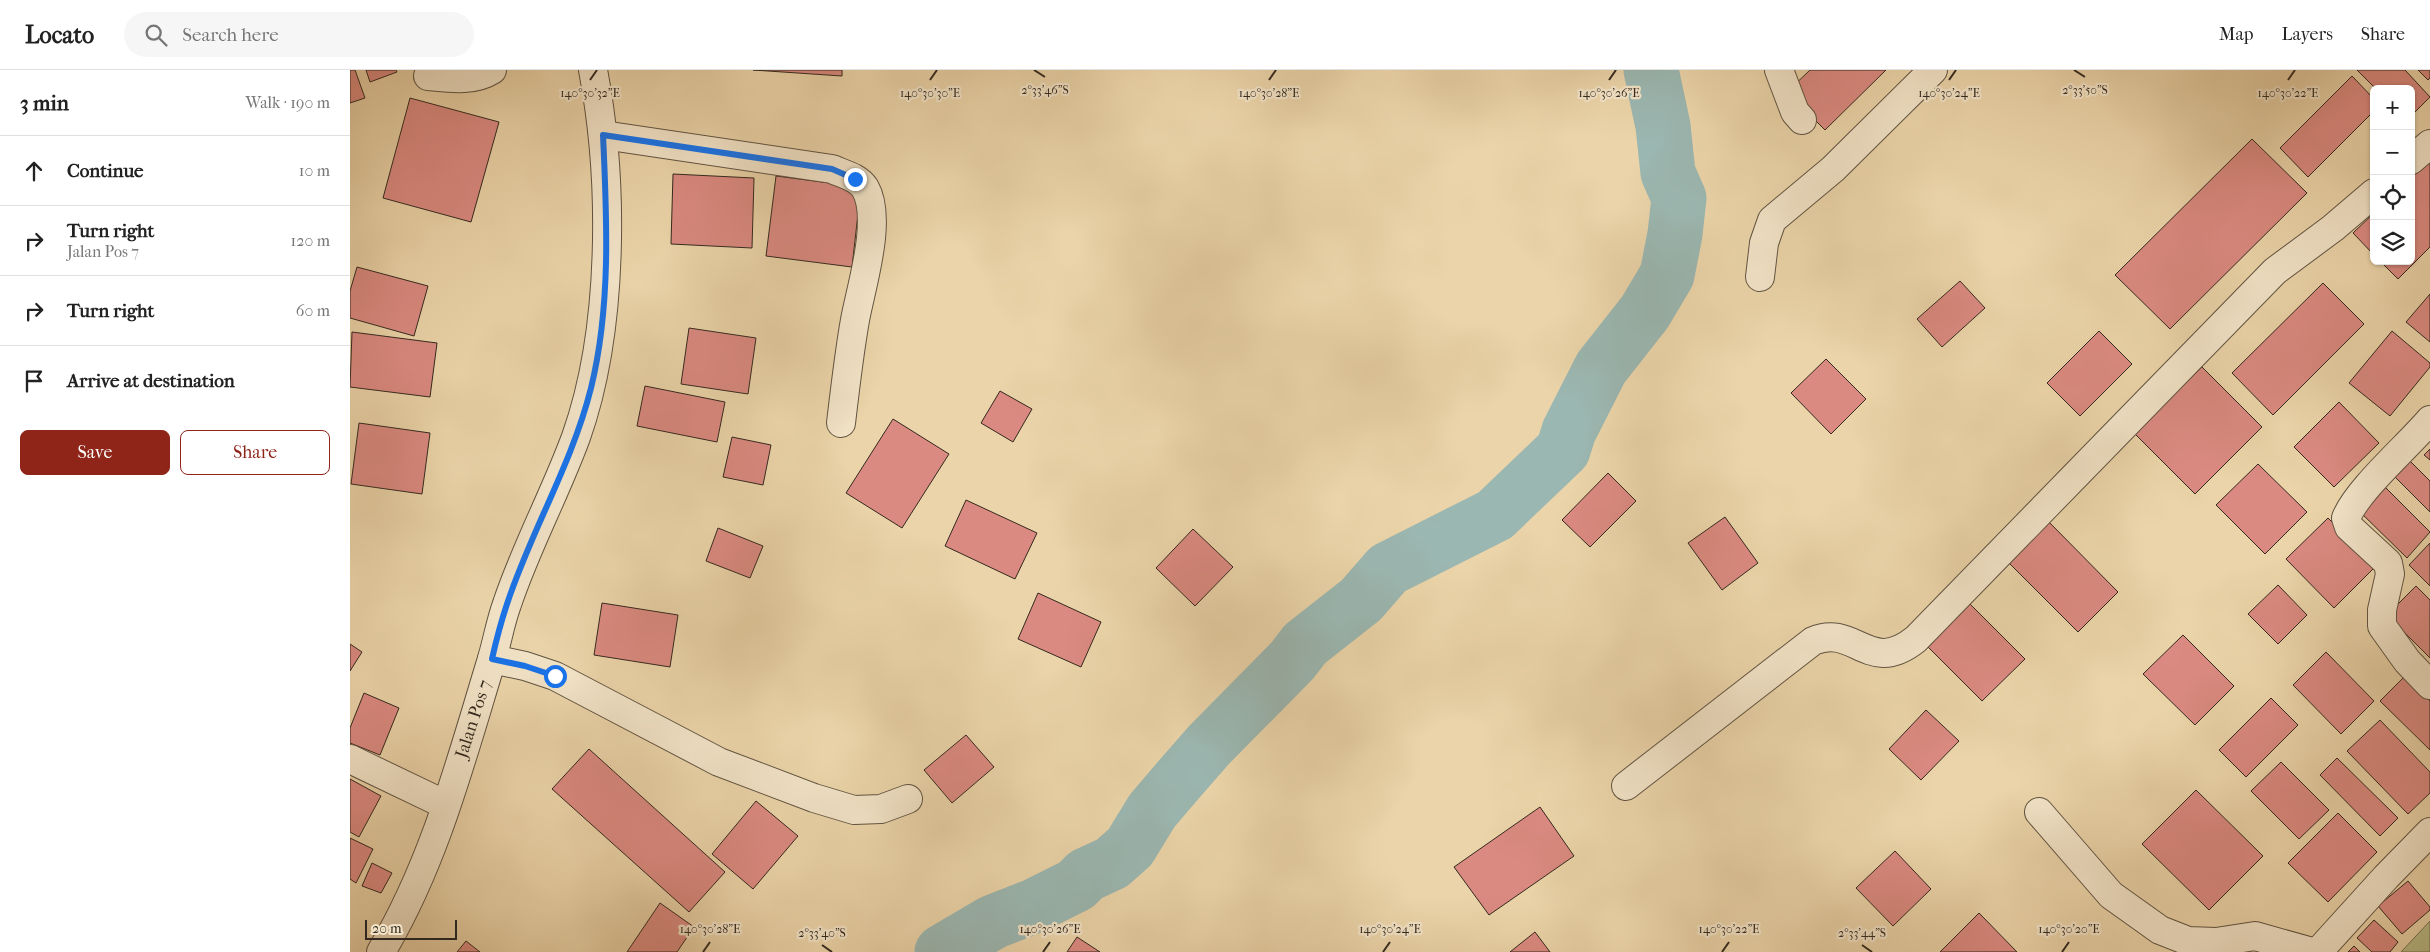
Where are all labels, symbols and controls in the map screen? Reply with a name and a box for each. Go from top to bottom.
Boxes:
search box [124,12,474,57]
text: Locato [25,21,94,49]
icon: search [142,21,170,49]
text: Search here [182,24,279,46]
text: Map [2219,24,2253,45]
text: Layers [2281,24,2333,45]
text: Share [2361,24,2405,45]
text: 2°33'46"S [1021,83,1069,97]
text: 2°33'50"S [2062,83,2108,97]
map controls [2370,85,2415,265]
button: + [2370,85,2415,130]
text: 140°30'32"E [560,86,620,100]
text: 140°30'30"E [900,86,960,100]
text: 140°30'28"E [1239,86,1299,100]
text: 140°30'26"E [1578,86,1640,100]
text: 140°30'24"E [1918,86,1980,100]
text: 140°30'22"E [2258,86,2318,100]
text: 3 min [20,91,69,115]
text: Walk · 190 m [246,93,330,112]
button: − [2370,130,2415,175]
icon: ahead [20,157,48,185]
text: Continue [67,160,143,182]
text: 10 m [299,161,330,180]
route end [844,168,867,191]
button: locate [2370,175,2415,220]
text: Turn right [67,220,154,242]
button: layers [2370,220,2415,265]
icon: right [20,227,48,255]
text: 120 m [291,231,330,250]
text: Jalan Pos 7 [67,242,139,261]
icon: right [20,297,48,325]
text: Turn right [67,300,154,322]
text: 60 m [296,301,330,320]
icon: arrive [20,367,48,395]
text: Arrive at destination [67,370,235,392]
button: Save [20,430,170,475]
button: Share [180,430,330,475]
route start [544,665,567,688]
street label: Jalan Pos 7 [450,677,496,763]
scale bar [365,917,458,940]
text: 20 m [372,920,402,937]
text: 140°30'28"E [680,922,740,936]
text: 140°30'26"E [1019,922,1081,936]
text: 140°30'24"E [1359,922,1421,936]
text: 140°30'22"E [1699,922,1759,936]
text: 140°30'20"E [2038,922,2100,936]
text: 2°33'40"S [798,926,846,940]
text: 2°33'44"S [1838,926,1886,940]

